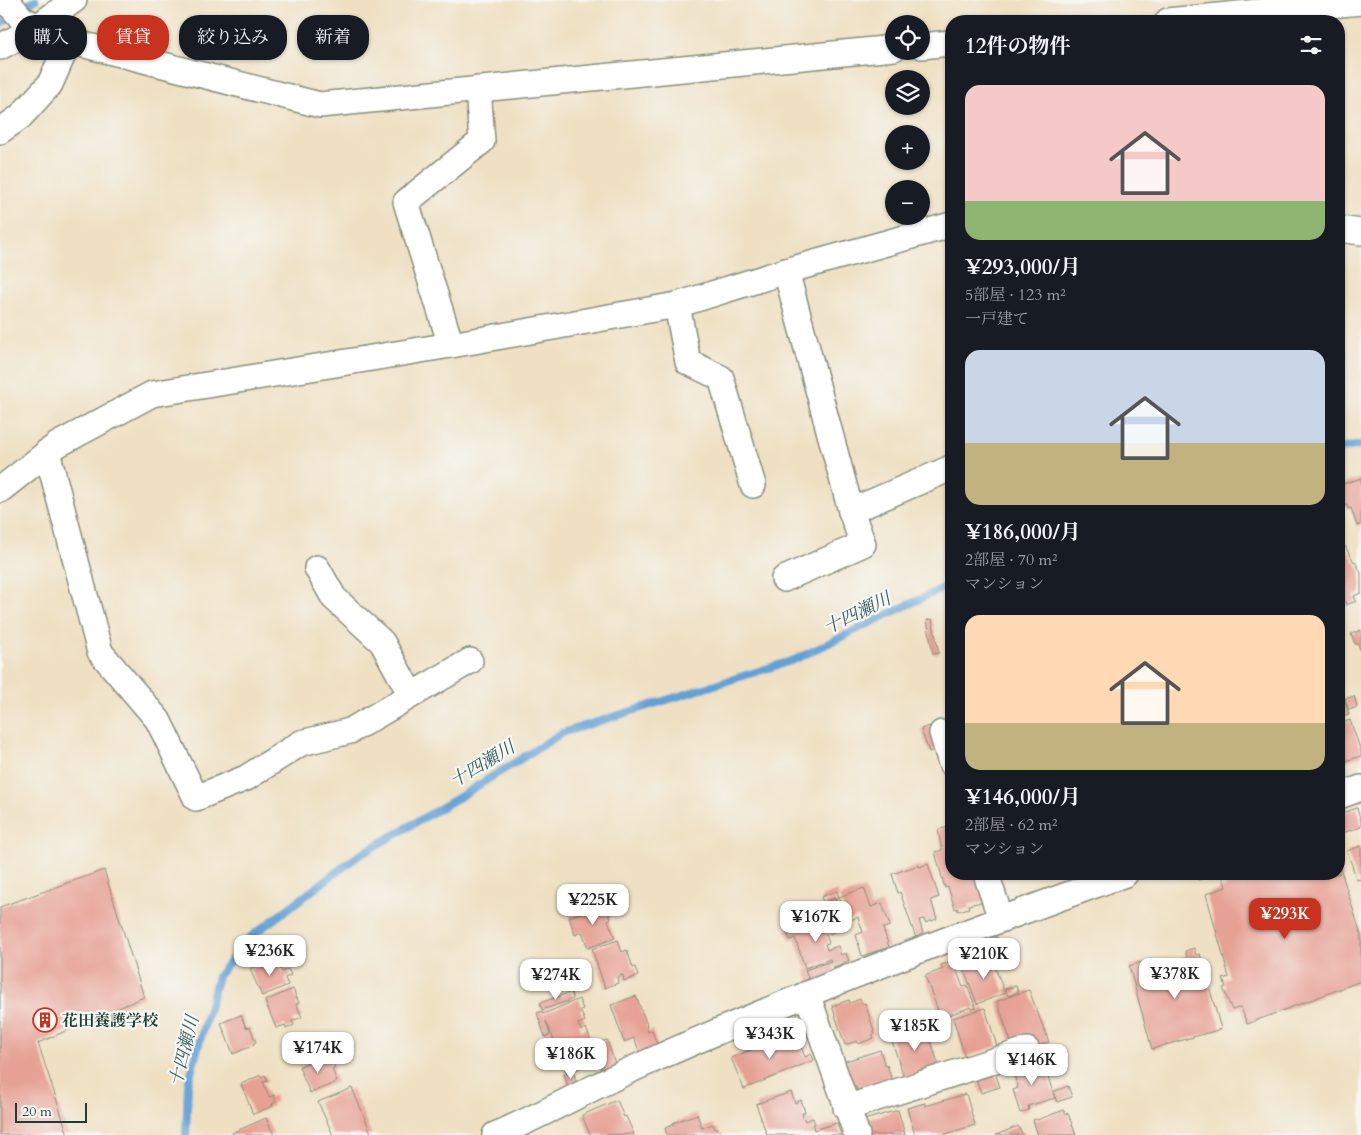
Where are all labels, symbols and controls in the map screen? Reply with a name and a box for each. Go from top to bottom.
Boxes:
chip: 購入 [15,15,87,60]
chip: 賃貸 [97,15,169,60]
chip: 絞り込み [179,15,287,60]
chip: 新着 [297,15,369,60]
map controls [885,15,930,225]
button: locate [885,15,930,60]
icon: filters [1297,31,1325,59]
text: 12件の物件 [965,32,1071,61]
button: layers [885,70,930,115]
icon: home [1100,118,1190,208]
button: + [885,125,930,170]
button: − [885,180,930,225]
text: ¥293,000/月 [965,253,1081,282]
text: 5部屋 · 123 m² [965,284,1066,306]
text: 一戸建て [965,308,1029,330]
icon: home [1100,383,1190,473]
text: ¥186,000/月 [965,518,1081,547]
text: 2部屋 · 70 m² [965,549,1057,571]
text: マンション [965,573,1044,595]
water label: 十四瀬川 [819,586,897,640]
icon: home [1100,648,1190,738]
water label: 十四瀬川 [445,734,521,794]
text: ¥146,000/月 [965,783,1081,812]
text: 2部屋 · 62 m² [965,814,1057,836]
text: マンション [965,838,1044,860]
pin: ¥225K [558,884,628,926]
text: ¥225K [568,889,618,911]
pin: ¥293K [1250,898,1320,940]
pin: ¥167K [781,900,851,943]
text: ¥293K [1260,903,1310,925]
text: ¥167K [791,906,841,928]
pin: ¥236K [235,934,305,977]
pin: ¥210K [949,938,1019,980]
text: ¥236K [245,940,295,962]
text: ¥210K [959,943,1009,965]
pin: ¥274K [521,958,591,1001]
pin: ¥378K [1140,958,1210,1000]
text: ¥378K [1150,963,1200,985]
text: ¥274K [531,964,581,986]
building icon: 花田養護学校 [32,1007,58,1033]
place label: 花田養護学校 [62,1010,159,1032]
pin: ¥185K [880,1010,950,1052]
water label: 十四瀬川 [164,1011,206,1089]
text: ¥185K [890,1015,940,1037]
pin: ¥343K [735,1018,805,1060]
text: ¥343K [745,1023,795,1045]
pin: ¥174K [283,1032,353,1074]
text: ¥174K [293,1037,343,1059]
pin: ¥186K [536,1038,606,1080]
text: ¥186K [546,1043,596,1065]
pin: ¥146K [997,1044,1067,1086]
text: ¥146K [1007,1049,1057,1071]
scale bar [15,1100,88,1123]
text: 20 m [22,1102,52,1121]

